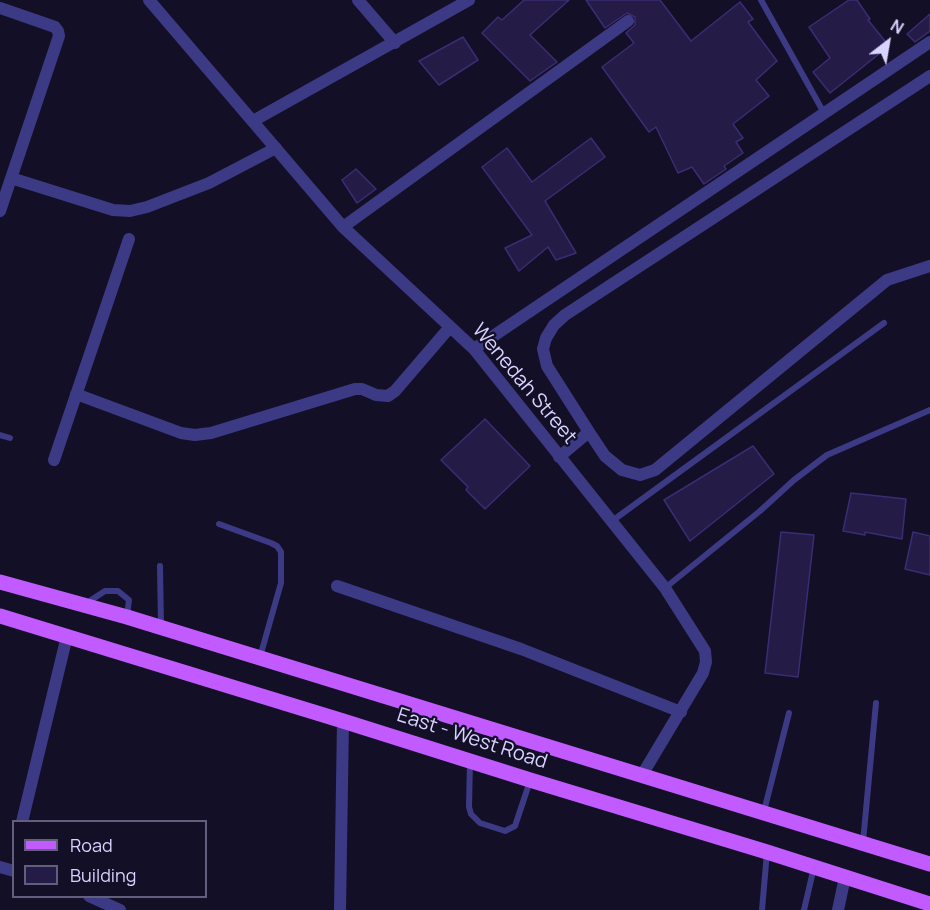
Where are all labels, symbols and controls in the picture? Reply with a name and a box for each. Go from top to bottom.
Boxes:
north arrow [858,12,918,72]
text: N [887,14,908,39]
street label: Wenedah Street [467,319,581,449]
street label: East - West Road [394,703,550,775]
legend [12,820,207,898]
text: Road [70,833,113,857]
text: Building [70,863,136,887]

